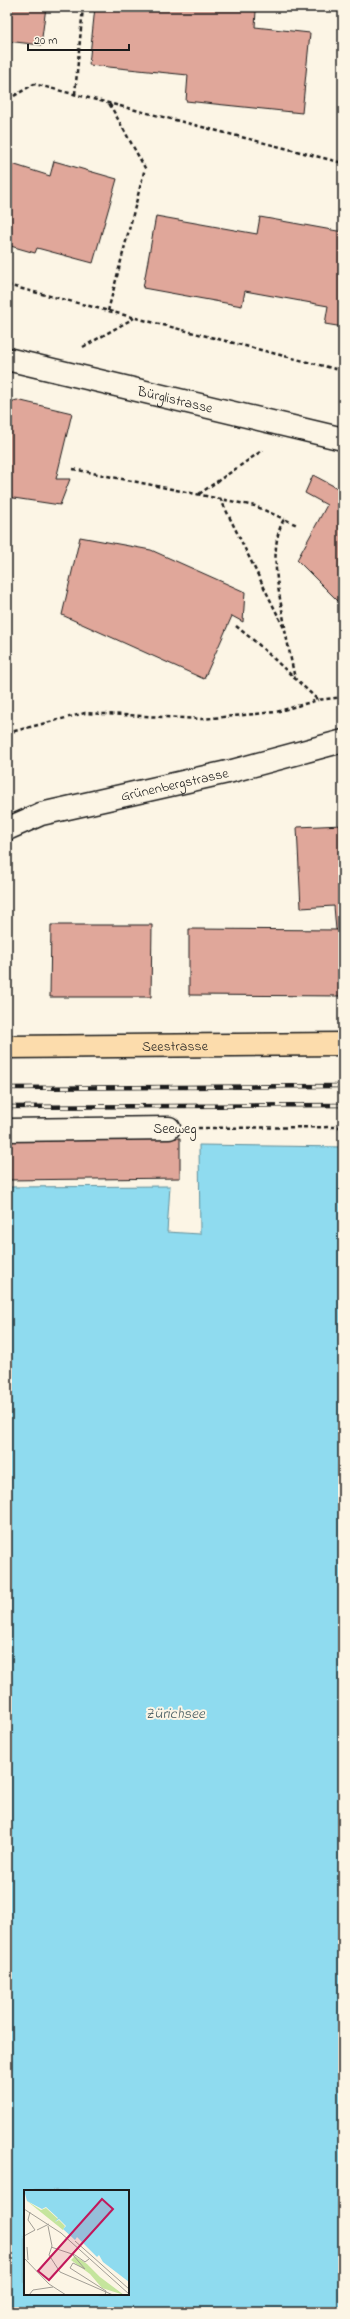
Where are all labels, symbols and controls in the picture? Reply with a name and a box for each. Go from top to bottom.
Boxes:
scale bar [28,26,129,52]
text: 20 m [34,32,57,50]
street label: Bürglistrasse [134,381,215,420]
street label: Grünenbergstrasse [119,763,231,808]
street label: Seestrasse [142,1036,209,1058]
street label: Seeweg [153,1119,197,1141]
water label: Zürichsee [145,1703,206,1725]
inset map [24,2190,129,2295]

